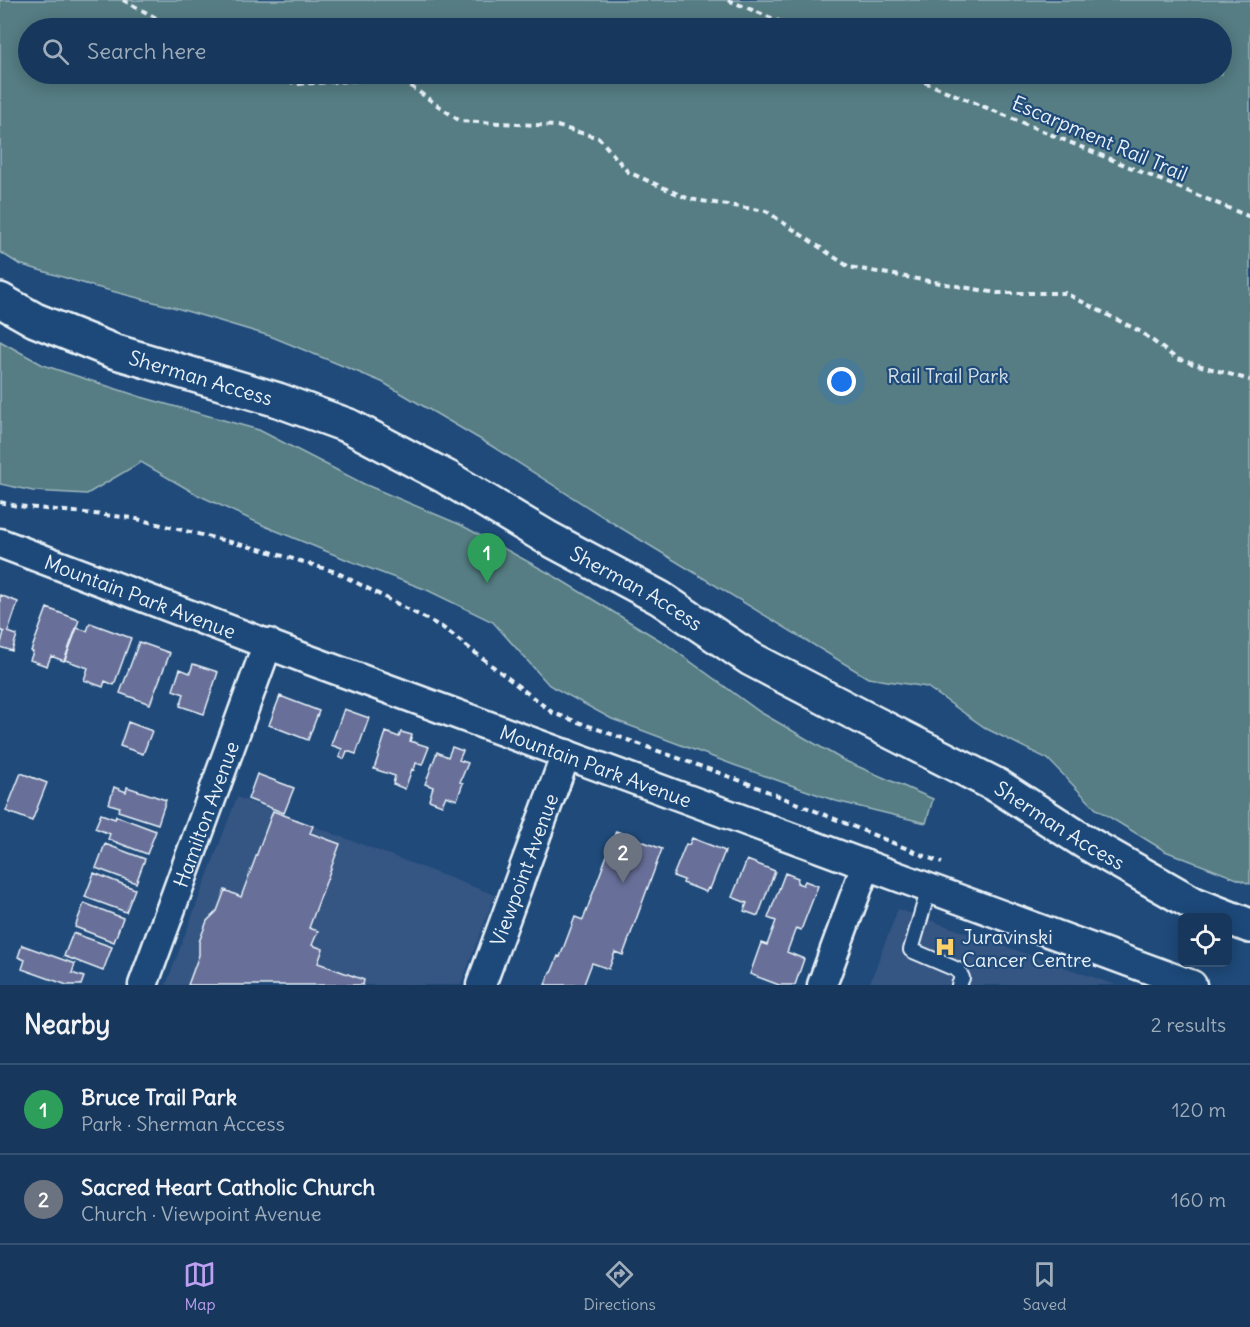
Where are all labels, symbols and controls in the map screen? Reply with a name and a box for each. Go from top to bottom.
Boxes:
search box [18,18,1232,84]
icon: search [39,35,72,68]
text: Search here [87,37,206,65]
street label: Escarpment Rail Trail [1008,90,1192,186]
street label: Sherman Access [126,344,276,410]
park label: Rail Trail Park [887,363,1009,388]
your location [827,367,856,396]
pin: 1 [468,534,506,583]
street label: Sherman Access [566,540,708,636]
street label: Mountain Park Avenue [41,549,239,644]
street label: Mountain Park Avenue [496,719,695,812]
street label: Hamilton Avenue [167,738,244,891]
street label: Sherman Access [990,775,1129,875]
street label: Viewpoint Avenue [484,790,563,949]
pin: 2 [604,834,642,883]
map controls [1178,913,1232,967]
button: locate [1178,913,1232,967]
place label: Juravinski Cancer Centre [962,924,1091,972]
hospital icon: Juravinski Cancer Centre [933,935,957,959]
text: Nearby [24,1008,110,1041]
text: 2 results [1151,1012,1226,1037]
text: Bruce Trail Park [81,1083,237,1111]
text: 1 [40,1097,47,1122]
text: 120 m [1172,1097,1226,1122]
text: Park · Sherman Access [81,1111,285,1136]
text: Sacred Heart Catholic Church [81,1173,375,1201]
text: 2 [38,1187,49,1212]
text: 160 m [1171,1187,1226,1212]
text: Church · Viewpoint Avenue [81,1201,321,1226]
tab: Map [183,1258,216,1314]
tab: Directions [583,1258,656,1314]
tab: Saved [1023,1258,1067,1314]

